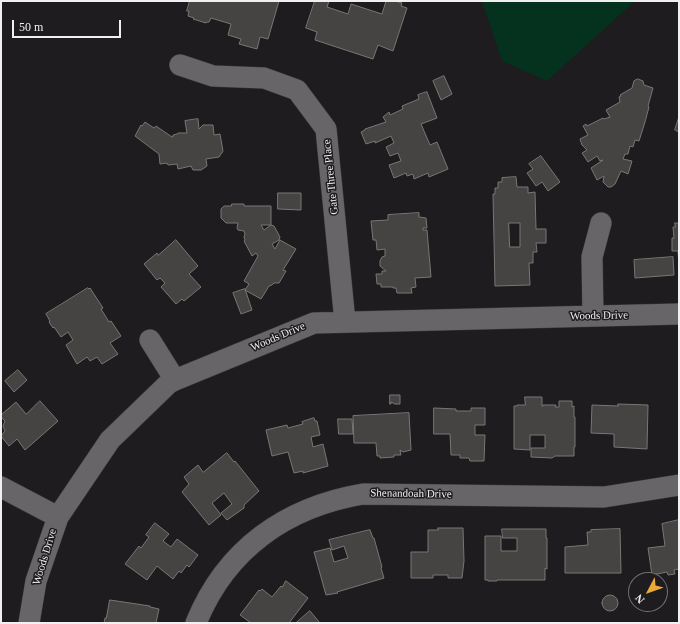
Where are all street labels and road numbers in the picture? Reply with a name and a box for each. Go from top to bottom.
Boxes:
street label: Gate Three Place [320,139,342,215]
street label: Woods Drive [570,309,628,323]
street label: Woods Drive [249,320,307,354]
street label: Shenandoah Drive [370,487,452,501]
street label: Woods Drive [30,527,60,587]

